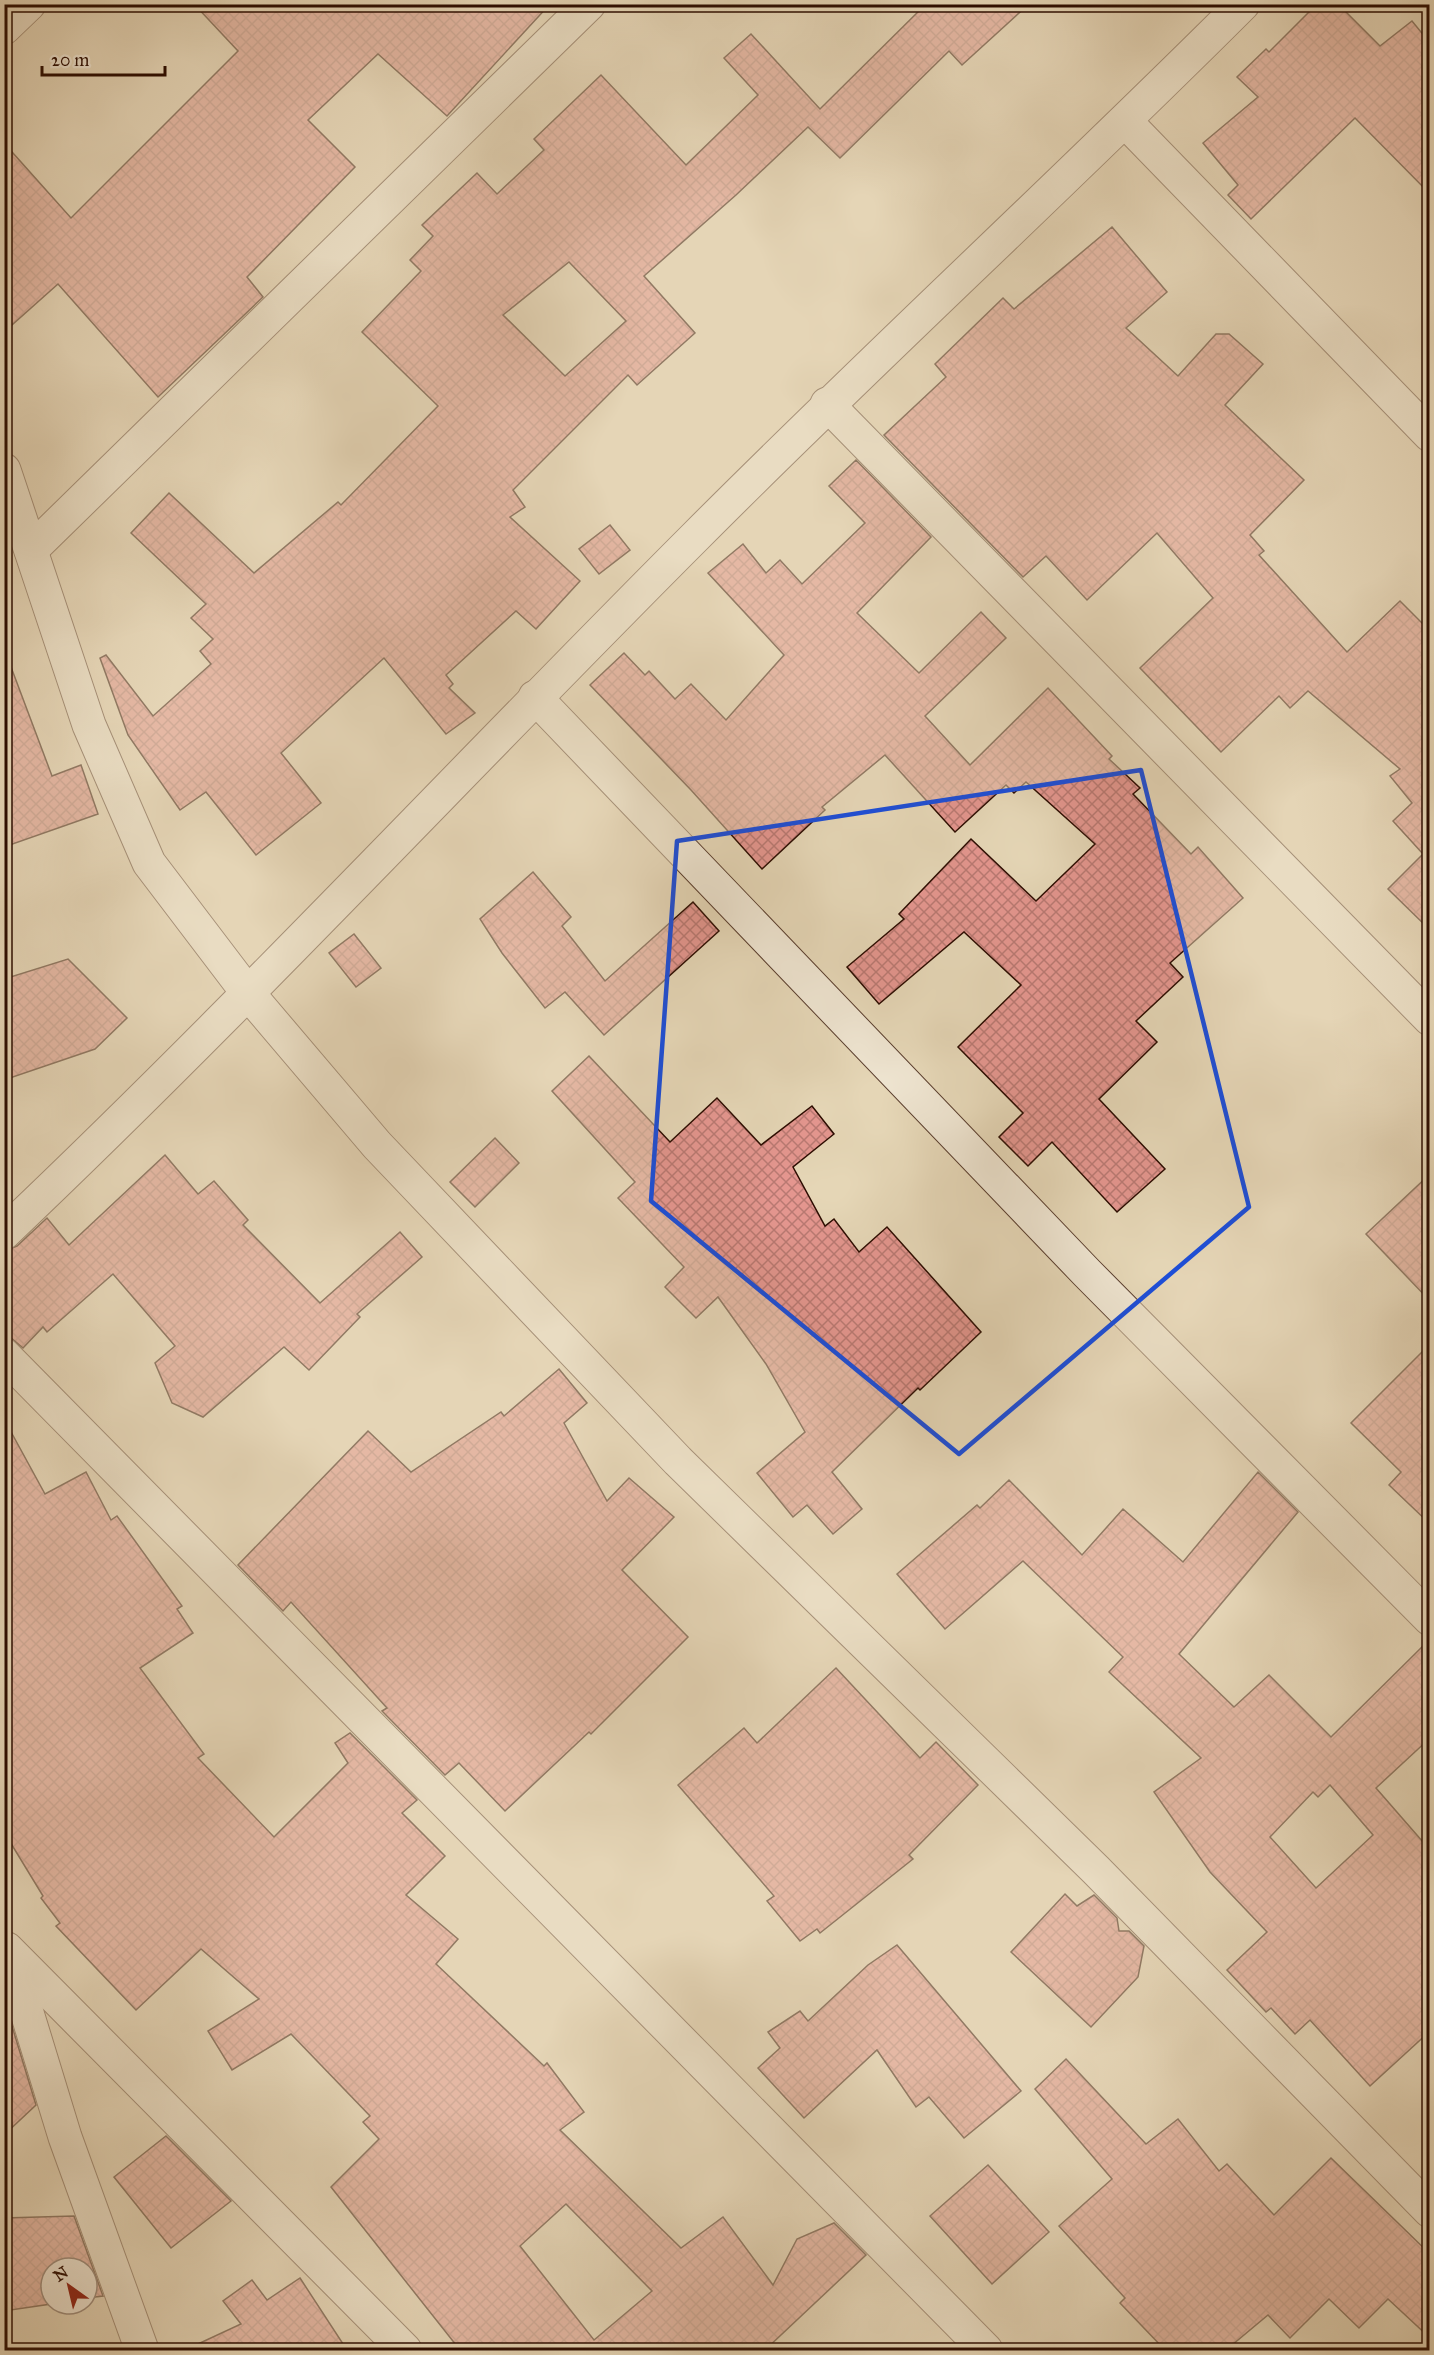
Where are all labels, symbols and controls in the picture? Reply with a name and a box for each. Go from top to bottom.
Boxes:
scale bar [42,39,165,77]
text: 20 m [51,49,89,71]
north arrow [39,2256,99,2316]
text: N [50,2262,72,2286]

